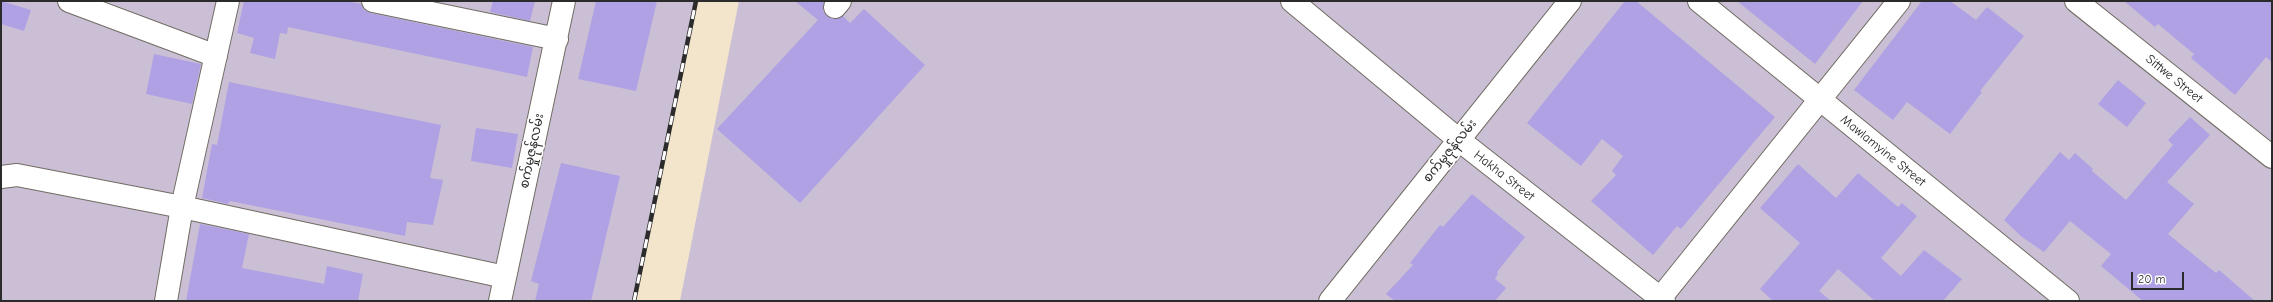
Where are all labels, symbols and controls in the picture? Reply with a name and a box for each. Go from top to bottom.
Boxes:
street label: Sittwe Street [2142,51,2206,107]
street label: စက်မှုဇုန်လမ်း [516,112,548,190]
street label: Mawlamyine Street [1837,112,1929,190]
street label: စက်မှုဇုန်လမ်း [1420,116,1480,186]
street label: Hakha Street [1470,147,1538,205]
scale bar [2133,264,2186,290]
text: 20 m [2138,272,2166,286]

